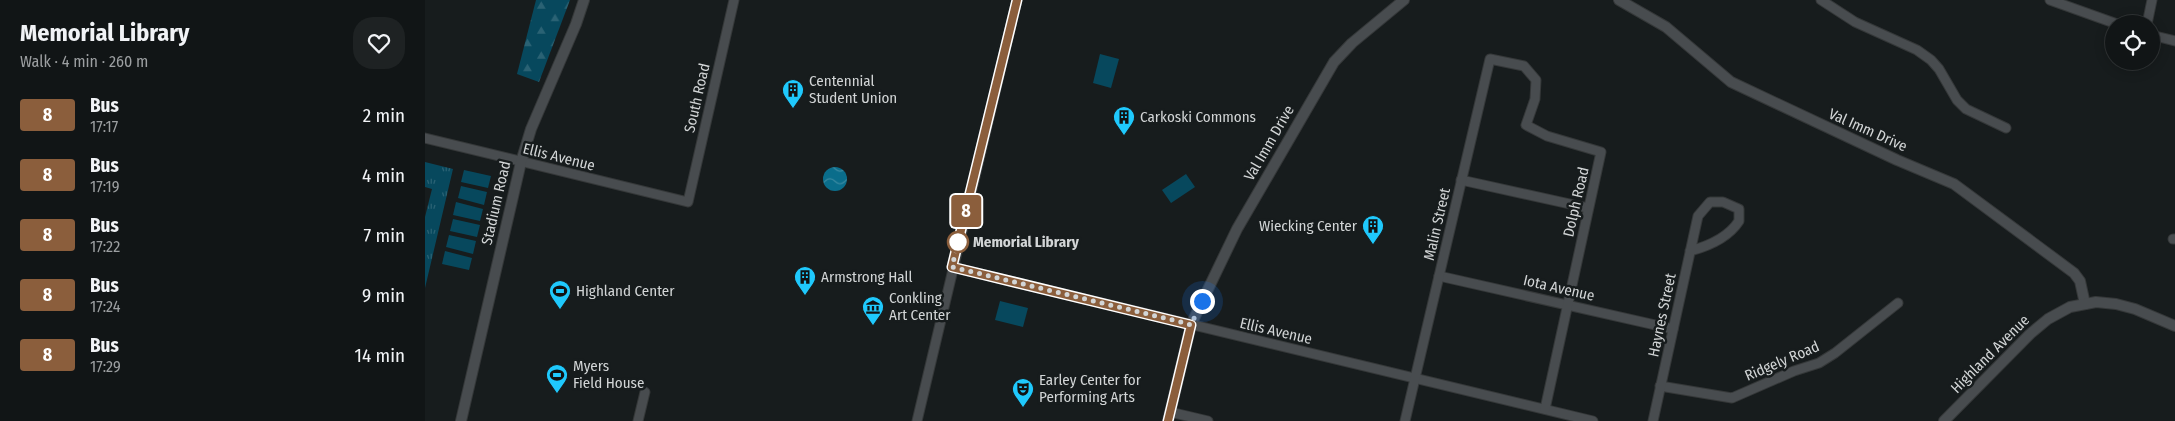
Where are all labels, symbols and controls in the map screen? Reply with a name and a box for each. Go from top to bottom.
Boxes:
map controls [2105,15,2160,70]
button: locate [2105,15,2160,70]
button: heart [353,17,405,69]
text: Memorial Library [20,19,189,47]
text: Walk · 4 min · 260 m [20,52,148,71]
street label: South Road [680,62,714,134]
place label: Centennial Student Union [809,72,897,107]
building icon: Centennial Student Union [781,78,805,109]
text: Bus [90,94,119,117]
street label: Val Imm Drive [1240,102,1298,184]
text: 8 [43,104,52,126]
text: 2 min [363,104,405,127]
building icon: Carkoski Commons [1112,105,1136,136]
street label: Val Imm Drive [1826,105,1910,155]
place label: Carkoski Commons [1140,108,1256,126]
text: 17:17 [90,117,118,136]
street label: Ellis Avenue [521,139,597,175]
text: Bus [90,154,119,177]
street label: Stadium Road [478,159,514,247]
text: 8 [43,164,52,186]
text: 4 min [362,164,405,187]
street label: Dolph Road [1559,165,1593,239]
text: 17:19 [90,177,119,196]
street label: Malin Street [1420,186,1454,262]
line badge: 8 [950,195,982,227]
text: 8 [961,200,971,222]
text: Bus [90,214,119,237]
building icon: Wiecking Center [1361,214,1385,245]
place label: Wiecking Center [1259,217,1358,235]
text: 8 [43,224,52,246]
text: 7 min [363,224,405,247]
marker: Memorial Library [947,231,969,253]
place label: Memorial Library [973,233,1080,251]
text: 17:22 [90,237,120,256]
building icon: Armstrong Hall [793,265,817,296]
place label: Armstrong Hall [821,268,912,286]
street label: Iota Avenue [1522,271,1596,305]
street label: Haynes Street [1644,271,1680,358]
text: Bus [90,274,119,297]
sports icon: Highland Center [548,279,572,310]
place label: Highland Center [576,282,675,300]
text: 8 [43,284,52,306]
text: 9 min [362,284,405,307]
place label: Conkling Art Center [889,289,951,324]
your location [1190,289,1215,314]
museum icon: Conkling Art Center [861,295,885,326]
text: 17:24 [90,297,121,316]
street label: Highland Avenue [1947,311,2033,397]
street label: Ellis Avenue [1238,314,1314,348]
text: Bus [90,334,119,357]
street label: Ridgely Road [1742,337,1822,385]
text: 8 [43,344,52,366]
text: 14 min [355,344,405,367]
text: 17:29 [90,357,121,376]
place label: Myers Field House [573,357,644,392]
sports icon: Myers Field House [545,363,569,394]
place label: Earley Center for Performing Arts [1039,371,1142,406]
theatre icon: Earley Center for Performing Arts [1011,377,1035,408]

